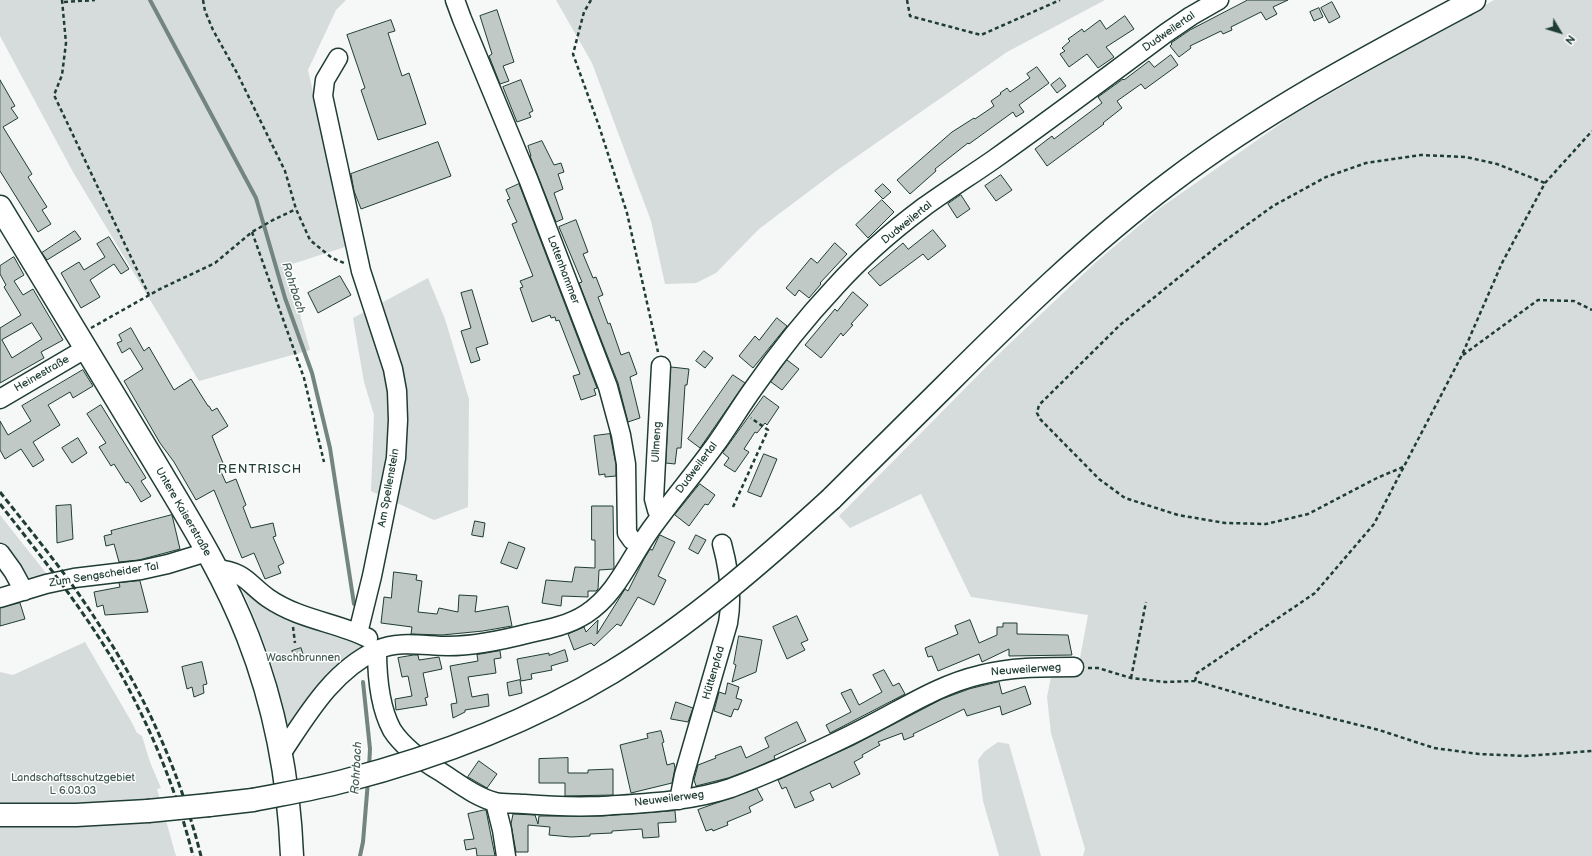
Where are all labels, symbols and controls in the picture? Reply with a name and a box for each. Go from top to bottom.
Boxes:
street label: Dudweilertal [1140,9,1198,55]
north arrow [1540,12,1580,52]
text: N [1562,32,1578,47]
street label: Dudweilertal [879,199,935,247]
street label: Lottenhammer [544,234,582,306]
water label: Rohrbach [278,261,308,315]
street label: Heinestraße [12,353,72,395]
street label: Ullmeng [649,421,665,463]
street label: Dudweilertal [673,440,721,496]
street label: Am Spellenstein [376,448,402,528]
district label: RENTRISCH [218,462,302,478]
street label: Untere Kaiserstraße [152,465,214,559]
street label: Zum Sengscheider Tal [48,560,160,590]
street label: Hüttenpfad [700,645,728,701]
park label: Waschbrunnen [266,651,340,665]
street label: Neuweilerweg [990,661,1062,679]
water label: Rohrbach [348,741,366,795]
park label: Landschaftsschutzgebiet L 6.03.03 [11,771,135,797]
street label: Neuweilerweg [633,788,705,810]

